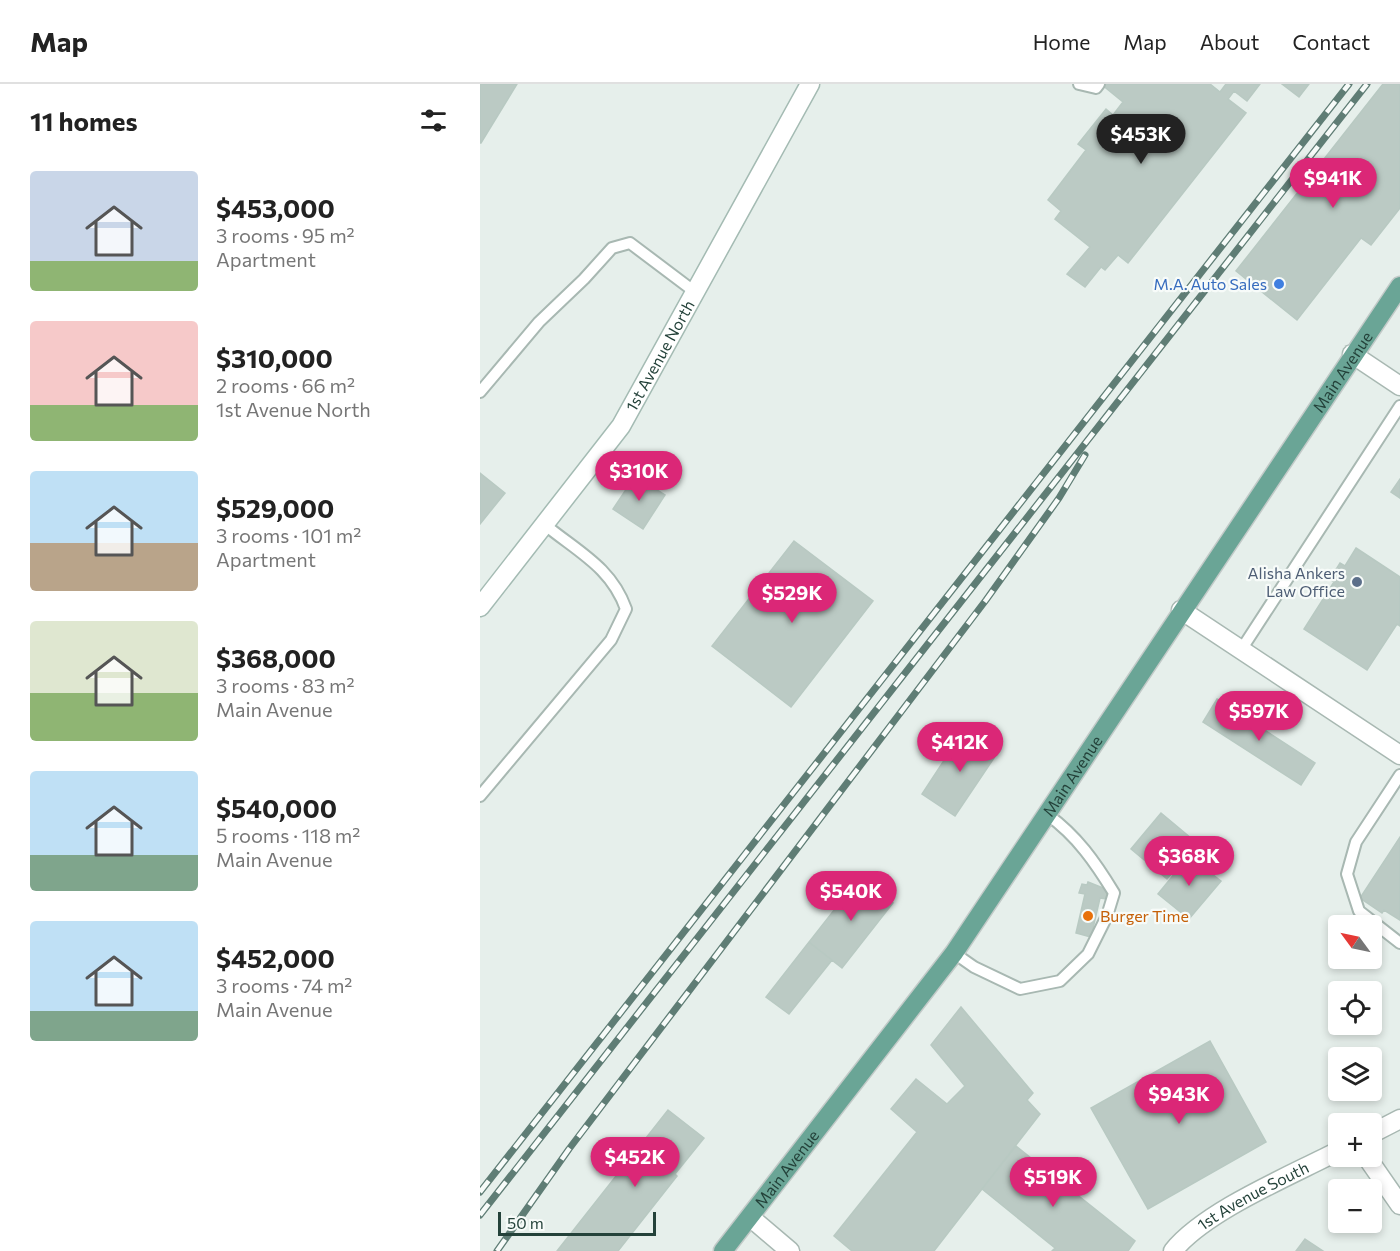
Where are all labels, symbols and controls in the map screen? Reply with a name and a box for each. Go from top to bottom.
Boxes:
text: Map [30,24,88,58]
text: Home [1033,29,1090,54]
text: Map [1123,29,1167,54]
text: About [1200,29,1259,54]
text: Contact [1292,29,1370,54]
icon: filters [417,104,450,137]
text: 11 homes [30,105,138,136]
pin: $453K [1099,114,1183,165]
text: $453K [1110,121,1172,145]
pin: $941K [1291,158,1375,209]
text: $941K [1304,165,1362,189]
text: $453,000 [216,192,335,223]
icon: home [78,195,150,267]
text: 3 rooms · 95 m² [216,223,355,247]
text: Apartment [216,247,316,271]
place label: M.A. Auto Sales [1154,274,1267,293]
marker: M.A. Auto Sales [1272,277,1286,291]
street label: 1st Avenue North [621,296,698,414]
street label: Main Avenue [1308,328,1376,416]
text: $310,000 [216,342,333,373]
icon: home [78,345,150,417]
text: 2 rooms · 66 m² [216,373,355,397]
text: 1st Avenue North [216,397,371,421]
pin: $310K [597,451,681,502]
text: $310K [609,458,669,482]
text: $529,000 [216,492,334,523]
icon: home [78,495,150,567]
text: 3 rooms · 101 m² [216,523,361,547]
text: Apartment [216,547,316,571]
place label: Alisha Ankers Law Office [1248,563,1345,600]
pin: $529K [750,573,834,624]
marker: Alisha Ankers Law Office [1350,575,1364,589]
text: $529K [762,580,822,604]
text: $368,000 [216,642,336,673]
icon: home [78,645,150,717]
text: 3 rooms · 83 m² [216,673,355,697]
pin: $597K [1217,691,1301,742]
text: Main Avenue [216,697,333,721]
text: $597K [1229,698,1289,722]
pin: $412K [918,722,1002,773]
text: $412K [931,729,989,753]
street label: Main Avenue [1038,732,1106,820]
text: $540,000 [216,792,337,823]
icon: home [78,795,150,867]
text: 5 rooms · 118 m² [216,823,360,847]
pin: $368K [1147,836,1231,887]
text: $368K [1158,843,1220,867]
text: Main Avenue [216,847,333,871]
pin: $540K [809,871,893,922]
text: $540K [820,878,882,902]
place label: Burger Time [1100,906,1189,925]
marker: Burger Time [1081,909,1095,923]
north arrow [1328,915,1382,969]
map controls [1328,915,1382,1233]
text: $452,000 [216,942,335,973]
icon: home [78,945,150,1017]
text: 3 rooms · 74 m² [216,973,352,997]
button: locate [1328,981,1382,1035]
text: Main Avenue [216,997,333,1021]
button: layers [1328,1047,1382,1101]
pin: $943K [1137,1074,1221,1125]
text: $943K [1148,1081,1210,1105]
button: + [1328,1113,1382,1167]
street label: Main Avenue [750,1126,822,1211]
pin: $452K [593,1137,677,1188]
text: $452K [605,1144,665,1168]
pin: $519K [1011,1157,1095,1208]
street label: 1st Avenue South [1193,1157,1311,1234]
text: $519K [1024,1164,1082,1188]
button: − [1328,1179,1382,1233]
scale bar [498,1209,656,1236]
text: 50 m [507,1213,544,1232]

